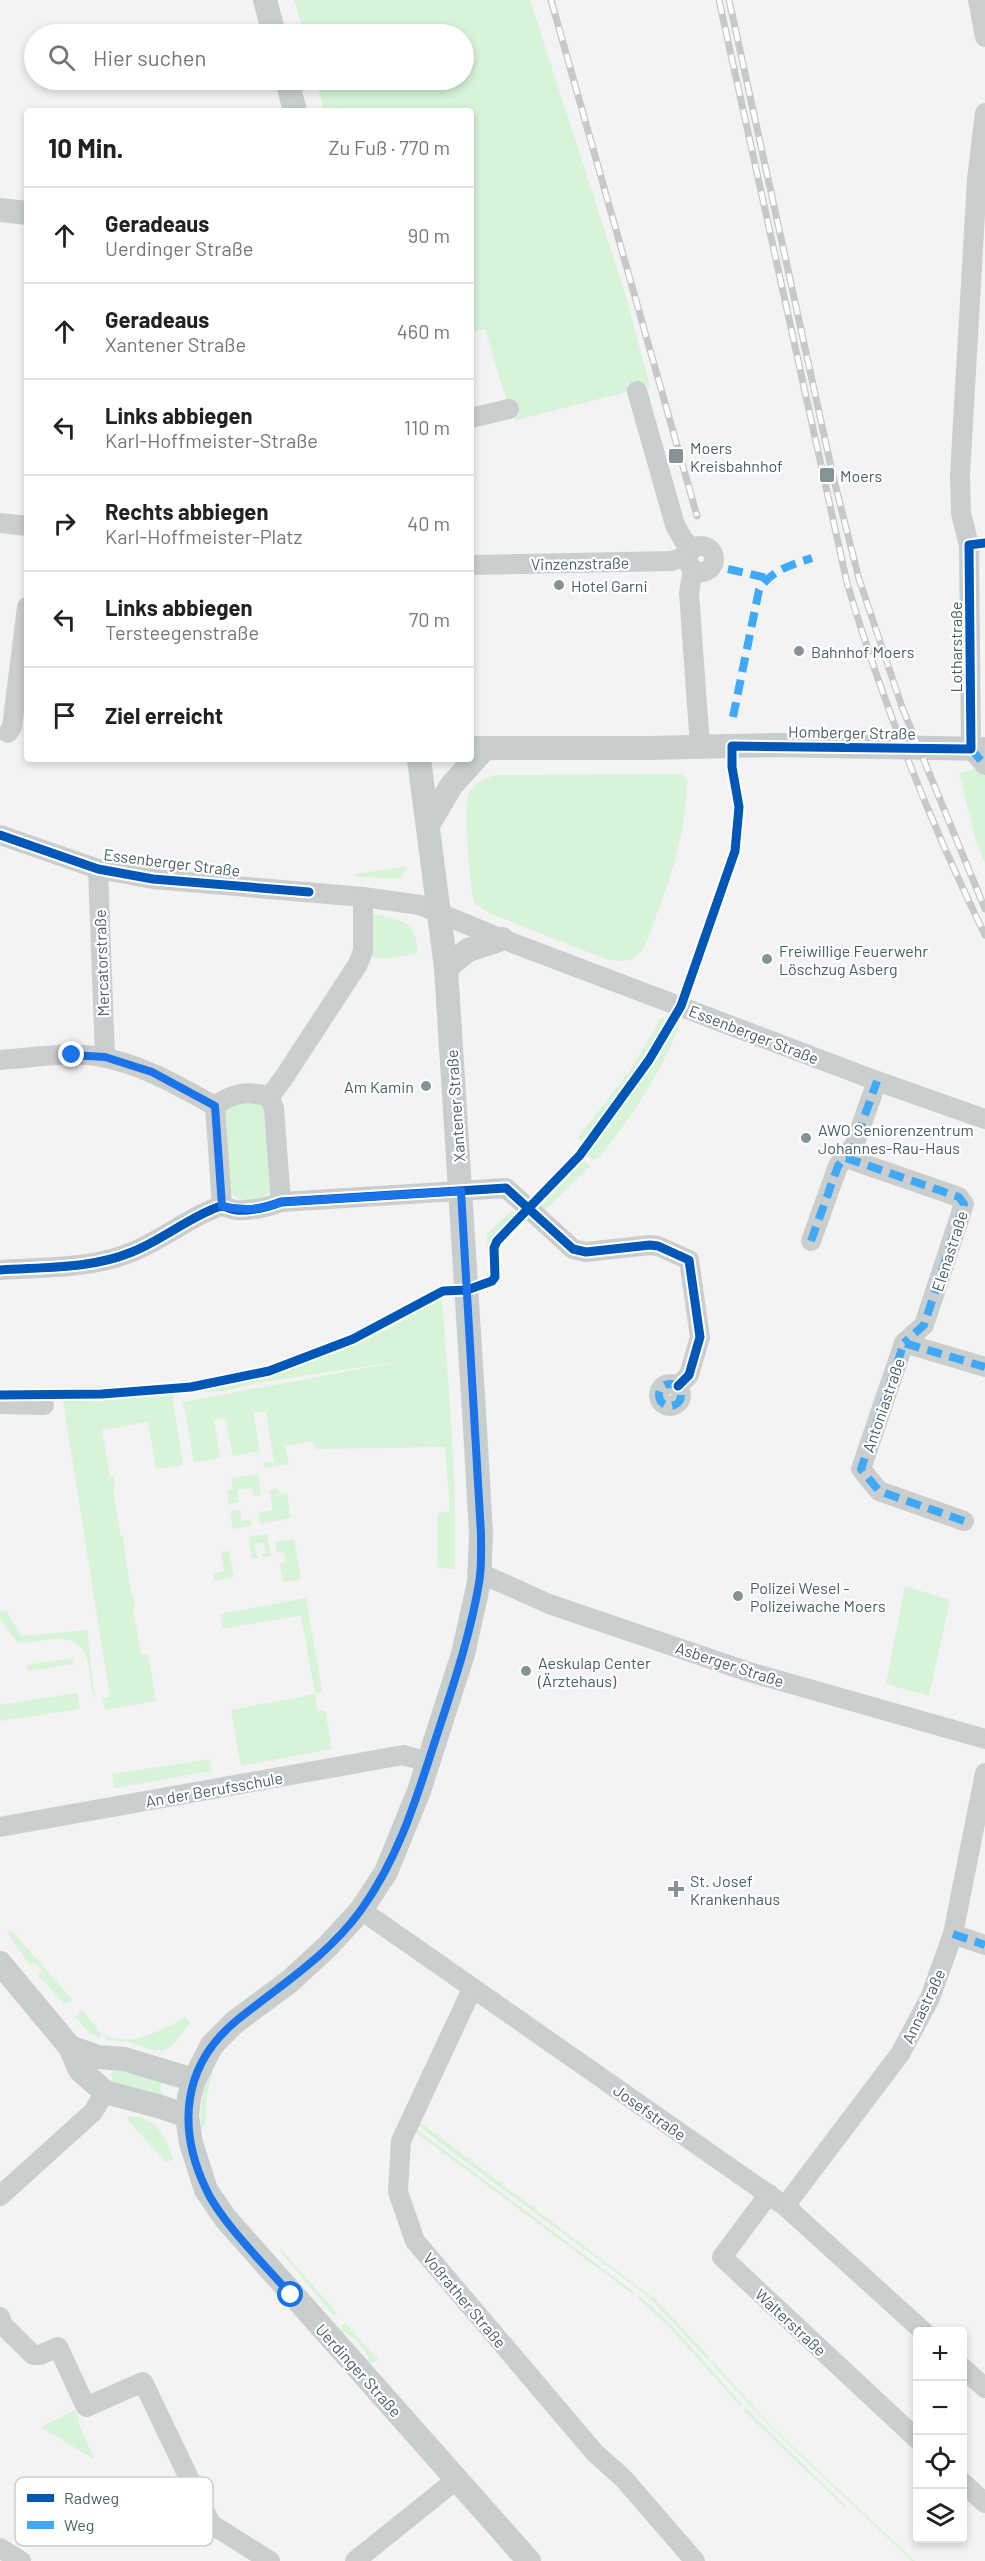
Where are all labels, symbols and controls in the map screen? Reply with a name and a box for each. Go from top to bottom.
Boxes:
search box [24,24,474,90]
icon: search [45,41,78,74]
text: Hier suchen [93,44,206,70]
text: 10 Min. [48,132,123,163]
text: Zu Fuß · 770 m [328,135,450,159]
text: Geradeaus [105,210,209,236]
icon: ahead [48,219,81,252]
text: 90 m [408,223,450,247]
text: Uerdinger Straße [105,236,253,260]
text: Geradeaus [105,306,209,332]
icon: ahead [48,315,81,348]
text: 460 m [397,319,450,343]
text: Xantener Straße [105,332,246,356]
text: Links abbiegen [105,402,253,428]
icon: left [48,411,81,444]
text: 110 m [404,415,450,439]
text: Karl-Hoffmeister-Straße [105,428,318,452]
place label: Moers Kreisbahnhof [690,438,783,475]
marker: Moers Kreisbahnhof [667,447,685,465]
marker: Moers [818,466,836,484]
place label: Moers [840,466,882,485]
text: Rechts abbiegen [105,498,268,524]
icon: right [48,507,81,540]
text: 40 m [407,511,450,535]
text: Karl-Hoffmeister-Platz [105,524,303,548]
street label: Vinzenzstraße [531,553,629,573]
place label: Hotel Garni [571,576,647,595]
marker: Hotel Garni [552,578,566,592]
text: Links abbiegen [105,594,253,620]
street label: Lotharstraße [946,601,965,693]
icon: left [48,603,81,636]
text: 70 m [409,607,450,631]
text: Tersteegenstraße [105,620,259,644]
place label: Bahnhof Moers [811,642,915,661]
marker: Bahnhof Moers [792,644,806,658]
icon: arrive [48,699,81,732]
text: Ziel erreicht [105,702,223,728]
street label: Homberger Straße [788,721,916,743]
street label: Essenberger Straße [103,844,241,880]
street label: Mercatorstraße [90,909,112,1017]
place label: Freiwillige Feuerwehr Löschzug Asberg [779,941,928,978]
marker: Freiwillige Feuerwehr Löschzug Asberg [760,952,774,966]
street label: Essenberger Straße [686,1001,822,1067]
route end [58,1041,84,1067]
street label: Xantener Straße [442,1049,468,1163]
place label: Am Kamin [344,1077,414,1096]
marker: Am Kamin [419,1079,433,1093]
place label: AWO Seniorenzentrum Johannes-Rau-Haus [818,1120,974,1157]
marker: AWO Seniorenzentrum Johannes-Rau-Haus [799,1131,813,1145]
street label: Elenastraße [927,1208,971,1294]
street label: Antoniastraße [858,1355,908,1455]
place label: Polizei Wesel - Polizeiwache Moers [750,1578,886,1615]
marker: Polizei Wesel - Polizeiwache Moers [731,1589,745,1603]
street label: Asberger Straße [673,1638,787,1690]
place label: Aeskulap Center (Ärztehaus) [537,1653,651,1690]
marker: Aeskulap Center (Ärztehaus) [519,1664,533,1678]
street label: An der Berufsschule [144,1768,284,1810]
place label: St. Josef Krankenhaus [690,1871,780,1908]
marker: St. Josef Krankenhaus [667,1880,685,1898]
street label: Annastraße [897,1966,949,2046]
street label: Josefstraße [610,2080,690,2144]
street label: Voßrather Straße [420,2248,510,2352]
route start [277,2281,303,2307]
street label: Walterstraße [752,2284,830,2360]
street label: Uerdinger Straße [312,2320,406,2420]
map controls [913,2327,967,2543]
button: + [913,2327,967,2381]
button: − [913,2381,967,2435]
button: locate [913,2435,967,2489]
legend [15,2477,213,2546]
text: Radweg [64,2488,119,2507]
button: layers [913,2489,967,2543]
text: Weg [64,2515,94,2534]

